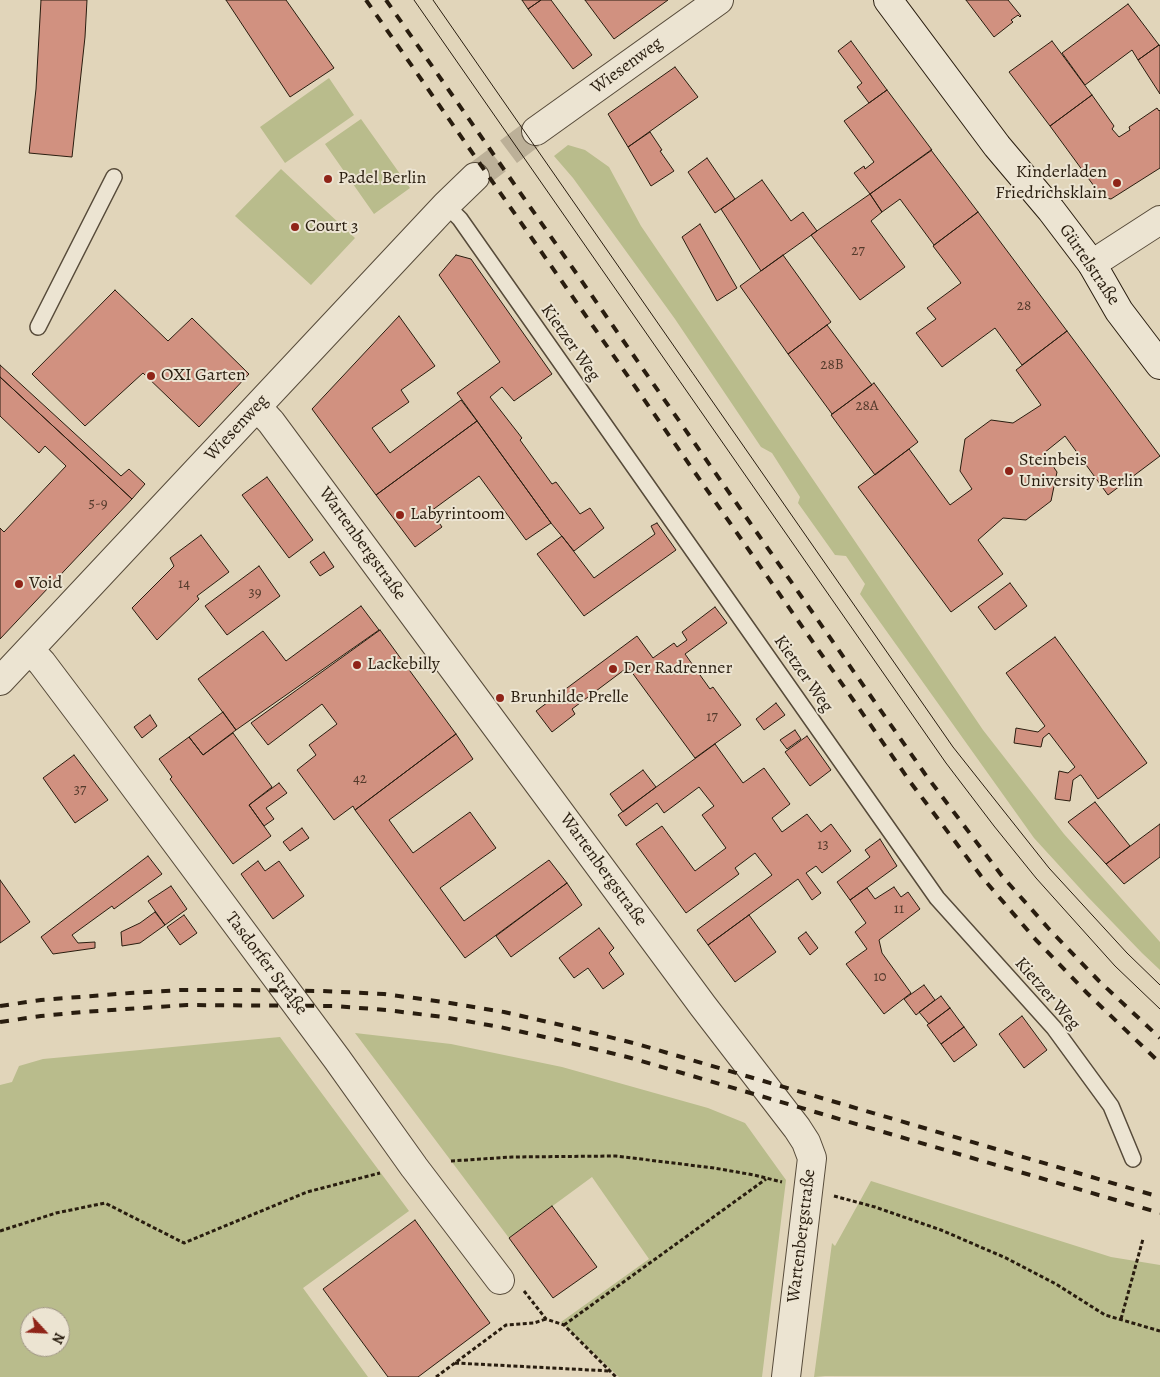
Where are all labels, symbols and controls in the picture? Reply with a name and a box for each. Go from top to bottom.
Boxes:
street label: Wiesenweg [587,33,667,99]
place label: Kinderladen Friedrichsklain [995,162,1107,204]
place label: Padel Berlin [338,168,426,190]
marker: Padel Berlin [322,173,334,185]
marker: Kinderladen Friedrichsklain [1111,177,1123,189]
place label: Court 3 [305,216,358,238]
street label: Gürtelstraße [1054,220,1124,310]
marker: Court 3 [289,221,301,233]
house number: 27 [851,242,865,260]
house number: 28 [1017,297,1031,315]
street label: Kietzer Weg [535,300,605,386]
house number: 28B [820,356,844,374]
place label: OXI Garten [161,365,246,387]
marker: OXI Garten [145,370,157,382]
street label: Wiesenweg [201,390,273,466]
house number: 28A [855,397,879,415]
place label: Steinbeis University Berlin [1019,450,1143,492]
marker: Steinbeis University Berlin [1003,465,1015,477]
street label: Wartenbergstraße [314,483,410,605]
house number: 5-9 [89,495,107,513]
place label: Labyrintoom [410,504,505,526]
marker: Labyrintoom [394,509,406,521]
place label: Void [29,573,62,595]
house number: 14 [178,575,190,593]
marker: Void [13,578,25,590]
house number: 39 [248,584,262,602]
street label: Kietzer Weg [768,631,838,717]
place label: Lackebilly [367,654,440,676]
place label: Der Radrenner [623,658,732,680]
marker: Lackebilly [351,659,363,671]
marker: Der Radrenner [607,663,619,675]
place label: Brunhilde Prelle [510,687,629,709]
marker: Brunhilde Prelle [494,692,506,704]
house number: 17 [706,708,718,726]
house number: 42 [353,770,367,788]
house number: 37 [74,781,86,799]
street label: Wartenbergstraße [555,809,651,931]
house number: 13 [817,836,829,854]
house number: 11 [894,900,904,918]
street label: Tasdorfer Straße [220,908,312,1020]
street label: Kietzer Weg [1009,953,1085,1035]
house number: 10 [873,968,887,986]
street label: Wartenbergstraße [783,1168,821,1304]
north arrow [20,1307,70,1357]
text: N [47,1329,69,1347]

